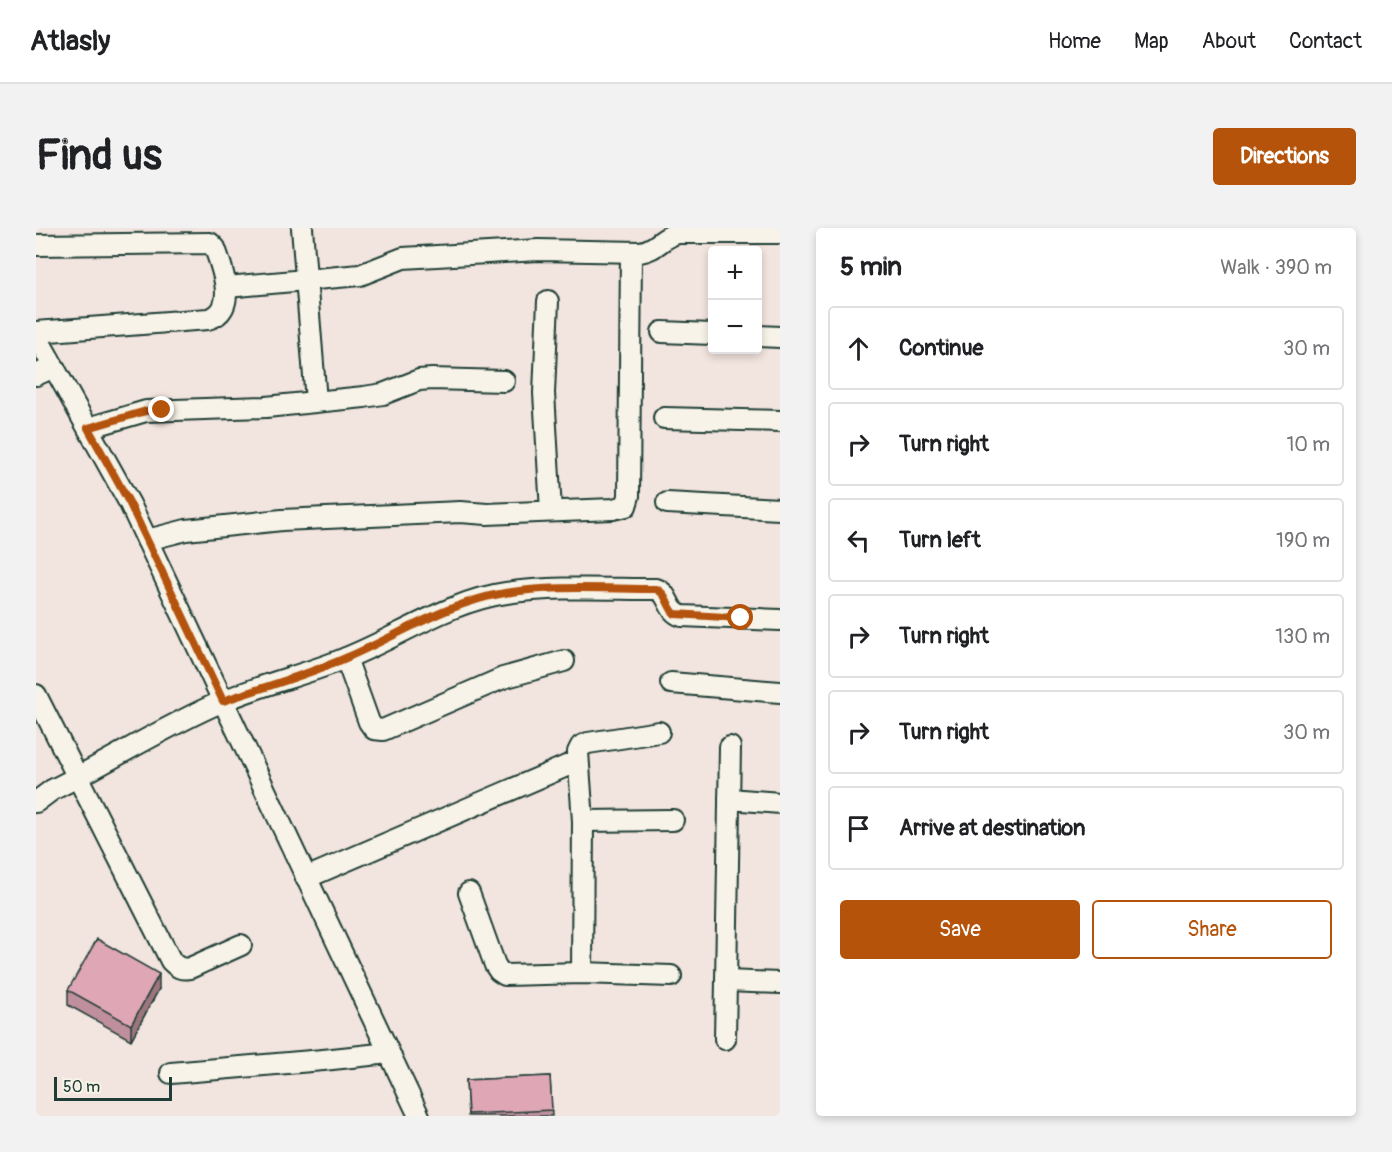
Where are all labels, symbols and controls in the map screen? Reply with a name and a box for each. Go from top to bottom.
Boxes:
text: Atlasly [30,24,110,59]
text: Home [1048,28,1101,55]
text: Map [1134,28,1169,55]
text: About [1202,28,1256,55]
text: Contact [1289,28,1362,55]
button: Directions [1213,128,1356,185]
text: Find us [36,130,162,182]
map controls [708,246,762,354]
button: + [708,246,762,300]
text: 5 min [840,251,902,283]
text: Walk · 390 m [1220,255,1332,280]
button: − [708,300,762,354]
icon: ahead [842,332,875,365]
text: Continue [899,334,983,362]
text: 30 m [1283,336,1330,361]
route end [148,396,174,422]
icon: right [842,428,875,461]
text: Turn right [899,430,989,458]
text: 10 m [1286,432,1330,457]
icon: left [842,524,875,557]
text: Turn left [899,526,981,554]
text: 190 m [1276,528,1330,553]
route start [727,604,753,630]
icon: right [842,620,875,653]
text: Turn right [899,622,989,650]
text: 130 m [1275,624,1330,649]
icon: right [842,716,875,749]
text: Turn right [899,718,989,746]
text: 30 m [1283,720,1330,745]
icon: arrive [842,812,875,845]
text: Arrive at destination [899,814,1085,842]
button: Save [840,900,1080,959]
button: Share [1092,900,1332,959]
scale bar [54,1074,172,1102]
text: 50 m [63,1077,100,1097]

